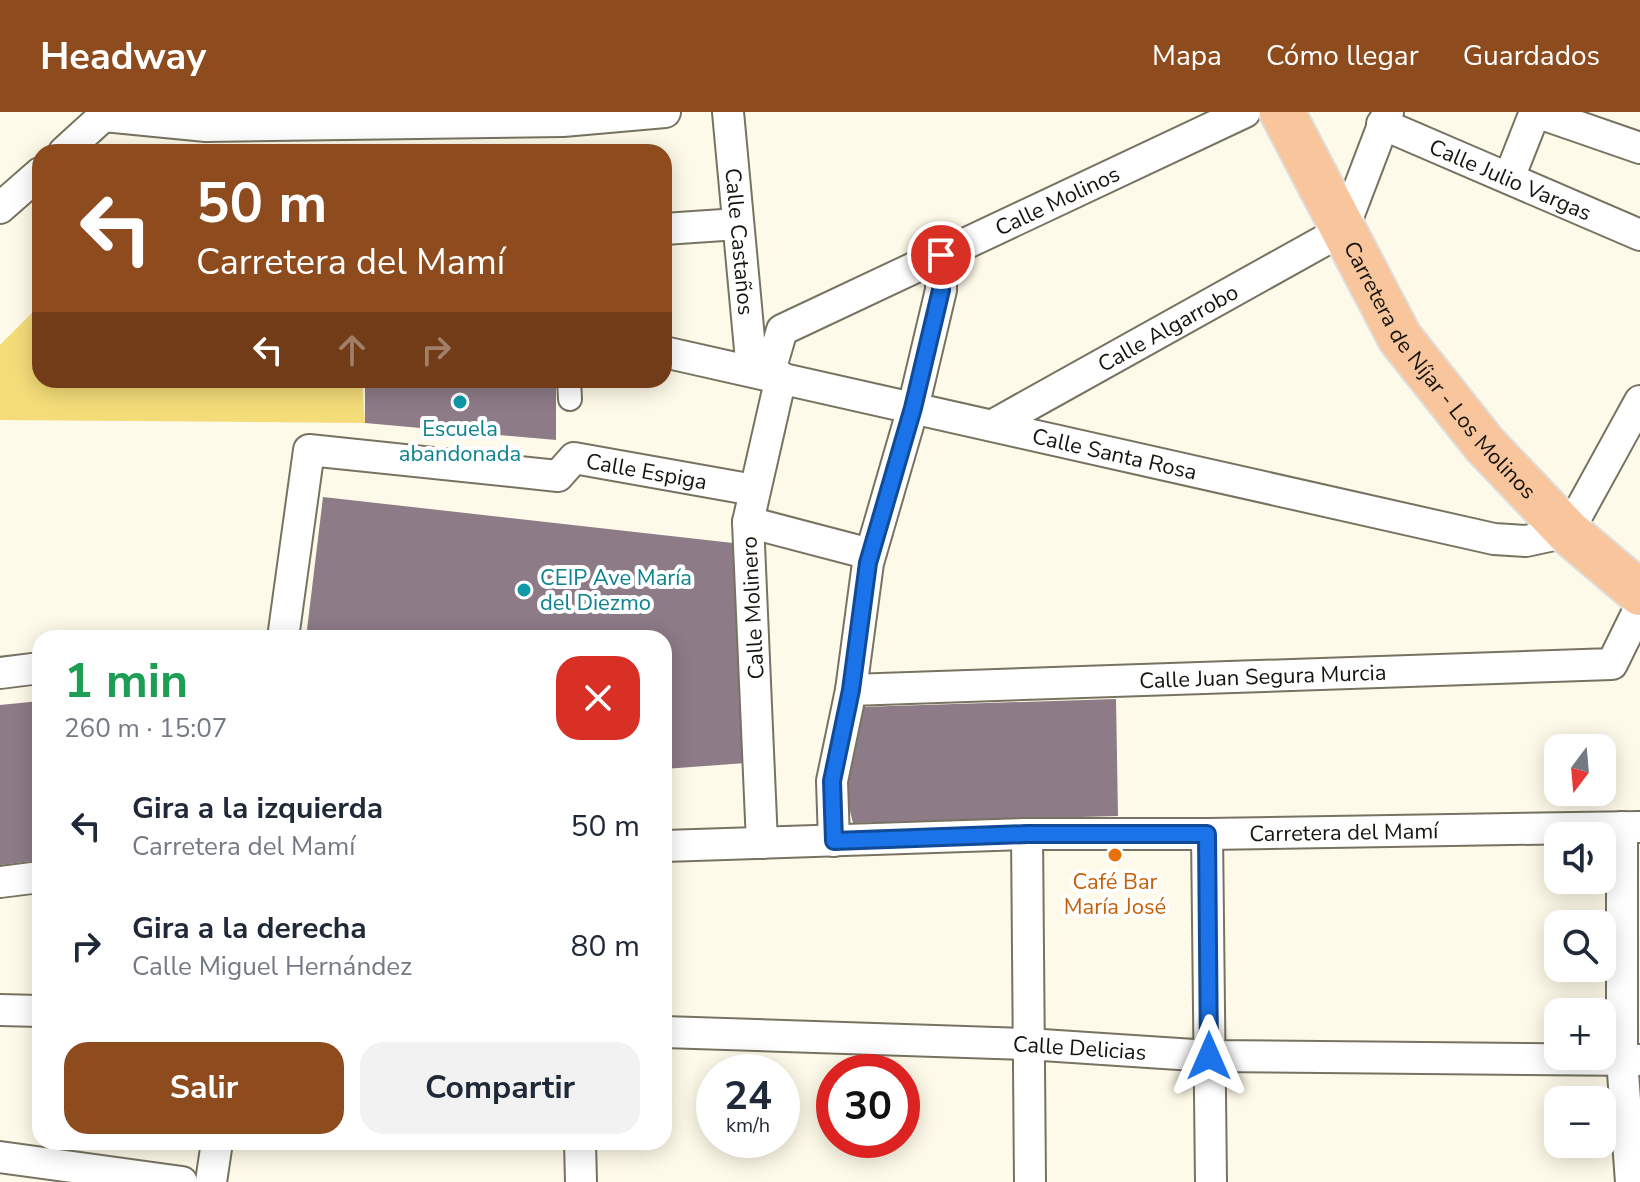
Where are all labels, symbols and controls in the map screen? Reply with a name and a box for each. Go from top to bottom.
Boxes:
text: Headway [40,31,206,82]
text: Mapa [1152,37,1222,75]
text: Cómo llegar [1266,37,1419,75]
text: Guardados [1463,37,1600,75]
street label: Calle Julio Vargas [1424,132,1596,228]
street label: Calle Molinos [990,159,1125,244]
text: 50 m [196,165,327,242]
street label: Calle Castaños [717,167,761,316]
icon: left [64,176,168,280]
pin [907,221,975,289]
icon: arrive [919,233,963,277]
street label: Carretera de Níjar - Los Molinos [1336,236,1543,506]
text: Carretera del Mamí [196,238,505,287]
street label: Calle Algarrobo [1093,277,1244,380]
icon: left [246,328,290,372]
icon: ahead [330,328,374,372]
icon: right [414,328,458,372]
marker: Escuela abandonada [451,393,469,411]
place label: Escuela abandonada [399,414,521,469]
street label: Calle Santa Rosa [1029,421,1200,488]
street label: Calle Espiga [584,446,709,497]
street label: Calle Molinero [734,536,772,680]
place label: CEIP Ave María del Diezmo [540,563,692,618]
marker: CEIP Ave María del Diezmo [515,581,533,599]
text: 1 min [64,648,188,714]
button: close [556,656,640,740]
street label: Calle Juan Segura Murcia [1139,658,1387,696]
text: 260 m · 15:07 [64,711,227,746]
north arrow [1544,734,1616,806]
map controls [1544,734,1616,1158]
text: Gira a la izquierda [132,788,383,829]
icon: left [64,804,108,848]
text: 50 m [571,806,640,847]
street label: Carretera del Mamí [1249,816,1440,849]
button: sound [1544,822,1616,894]
text: Carretera del Mamí [132,829,355,864]
marker: Café Bar María José [1106,846,1124,864]
place label: Café Bar María José [1064,867,1166,922]
text: Gira a la derecha [132,908,367,949]
button: search [1544,910,1616,982]
icon: right [64,924,108,968]
text: 80 m [571,926,640,967]
text: Calle Miguel Hernández [132,949,412,984]
button: + [1544,998,1616,1070]
position arrow [1167,1014,1251,1098]
street label: Calle Delicias [1012,1030,1147,1068]
button: Salir [64,1042,344,1134]
button: Compartir [360,1042,640,1134]
speed limit sign: 30 [816,1054,920,1158]
text: 24 [724,1069,772,1123]
button: − [1544,1086,1616,1158]
text: km/h [726,1112,770,1139]

